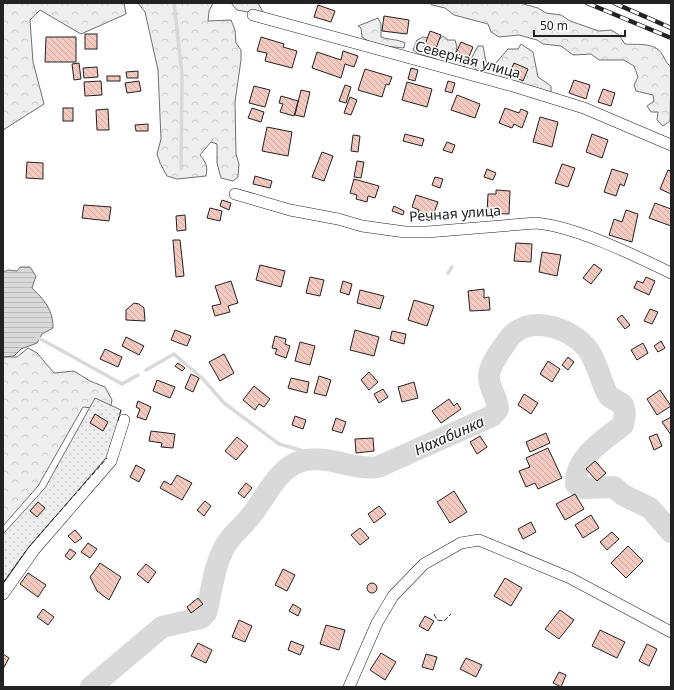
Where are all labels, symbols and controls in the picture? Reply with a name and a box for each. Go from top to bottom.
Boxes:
scale bar [534,12,625,38]
text: 50 m [540,17,568,34]
street label: Северная улица [413,36,523,82]
street label: Речная улица [408,200,502,226]
water label: Нахабинка [411,410,488,459]

